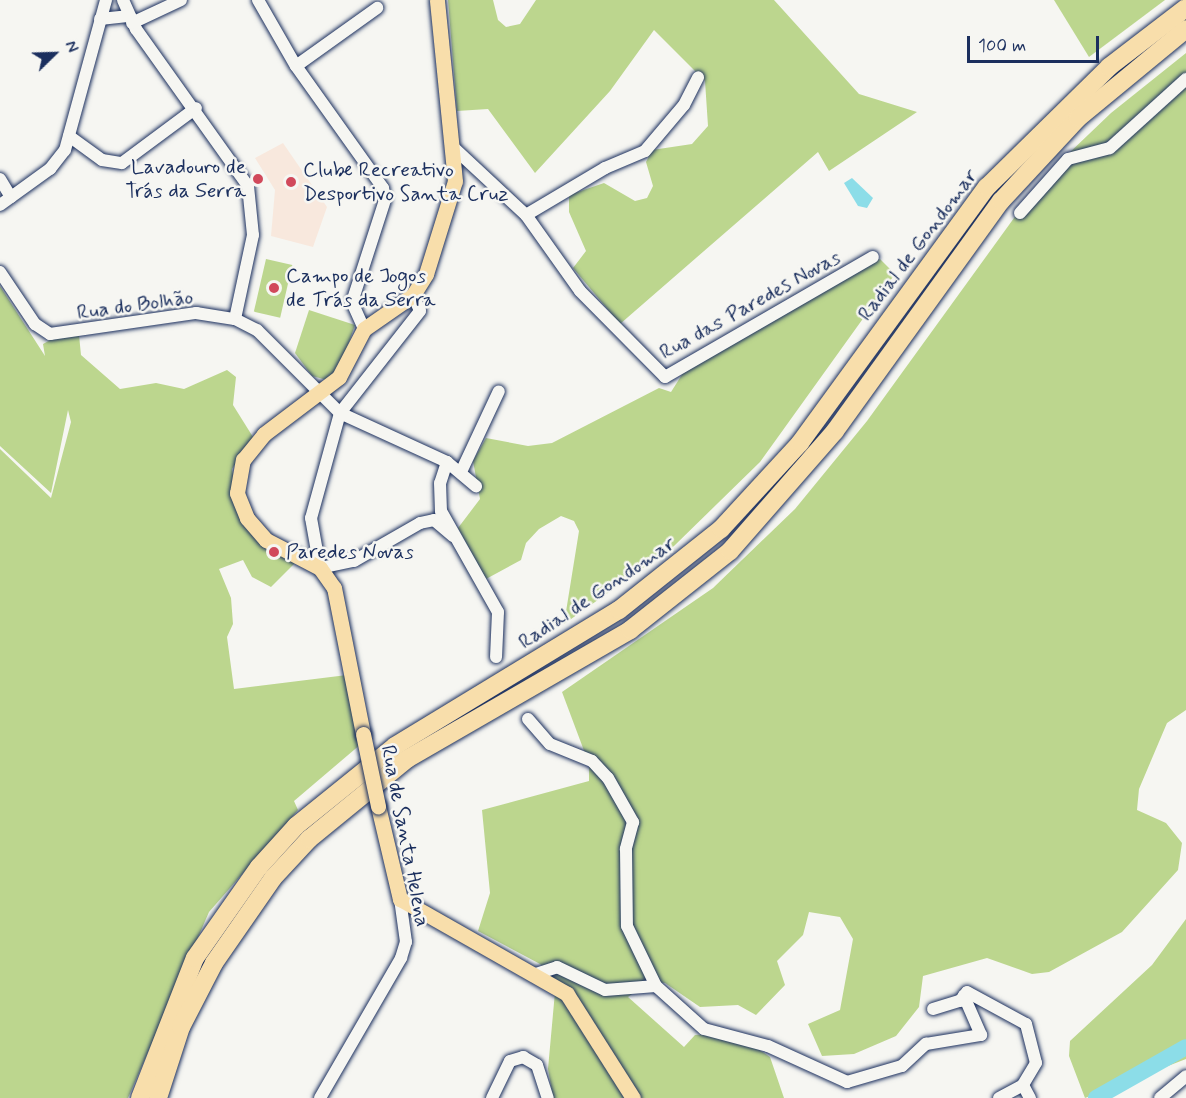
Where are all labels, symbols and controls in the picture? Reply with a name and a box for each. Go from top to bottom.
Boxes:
north arrow [24,24,84,84]
scale bar [970,24,1102,62]
text: 100 m [978,34,1026,58]
text: N [59,38,83,56]
place label: Lavadouro de Trás da Serra [128,154,246,204]
place label: Clube Recreativo Desportivo Santa Cruz [303,157,503,207]
street label: Radial de Gondomar [854,166,982,324]
marker: Lavadouro de Trás da Serra [251,172,265,186]
marker: Clube Recreativo Desportivo Santa Cruz [284,175,298,189]
street label: Rua das Paredes Novas [657,246,843,364]
place label: Campo de Jogos de Trás da Serra [286,263,430,313]
marker: Campo de Jogos de Trás da Serra [267,281,281,295]
street label: Rua do Bolhão [75,284,195,326]
street label: Radial de Gondomar [516,533,678,653]
place label: Paredes Novas [286,539,413,565]
marker: Paredes Novas [267,545,281,559]
street label: Rua de Santa Helena [374,740,436,932]

